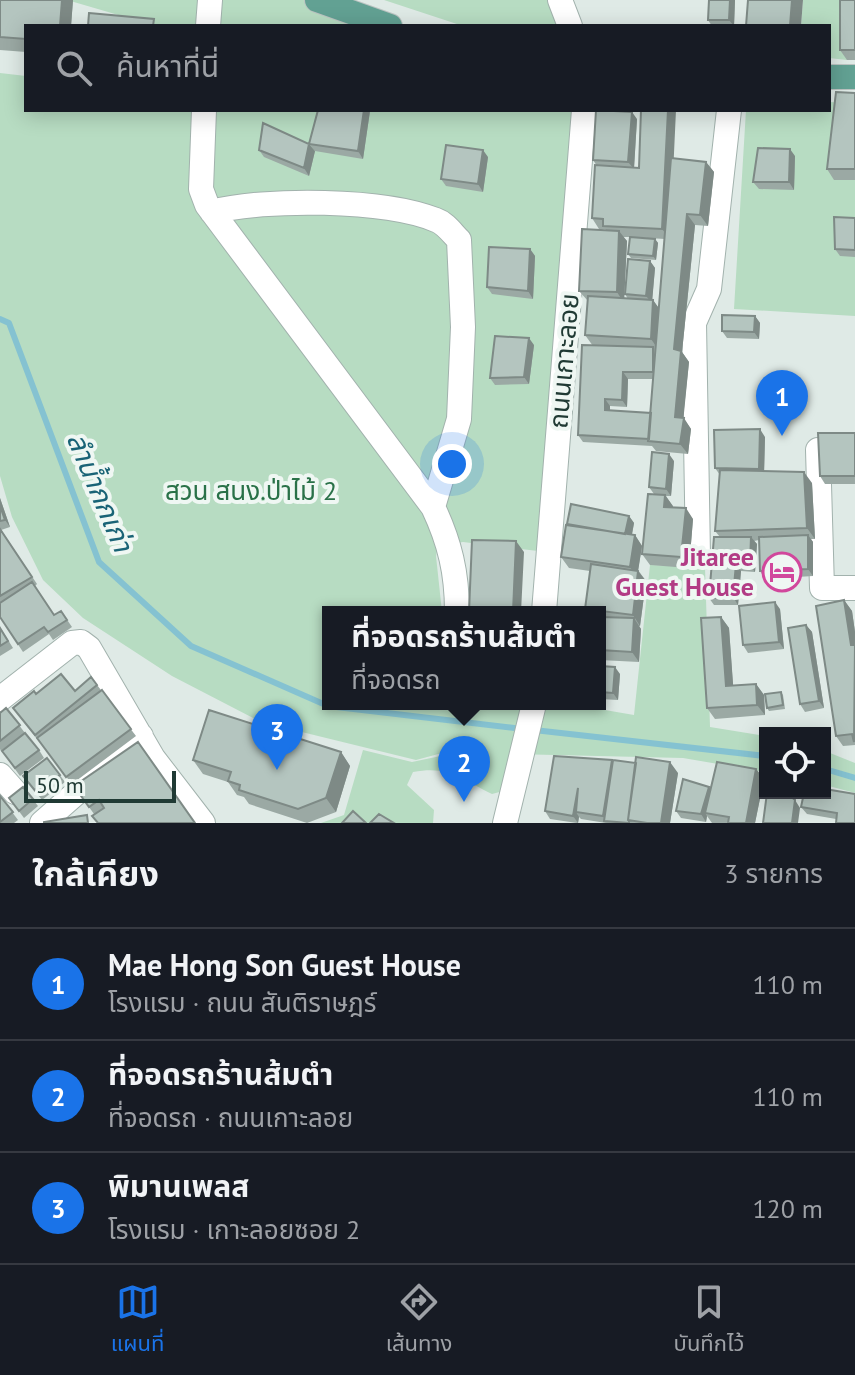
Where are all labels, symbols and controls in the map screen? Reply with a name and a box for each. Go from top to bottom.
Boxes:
search box [24,24,831,112]
icon: search [52,46,96,90]
text: ค้นหาที่นี่ [116,46,219,85]
street label: ถนนเกาะลอย [541,292,586,430]
pin: 1 [756,370,808,436]
water label: ลำน้ำกกเก่า [59,427,143,558]
your location [432,444,472,484]
park label: สวน สนง.ป่าไม้ 2 [165,474,337,507]
place label: Jitaree Guest House [615,540,754,603]
hotel icon: Jitaree Guest House [761,551,803,593]
popup [322,606,606,710]
text: ที่จอดรถร้านส้มตำ [351,616,577,655]
text: ที่จอดรถ [351,663,440,696]
pin: 3 [251,704,303,770]
map controls [759,727,831,799]
button: locate [759,727,831,799]
pin: 2 [438,736,490,802]
scale bar [24,767,176,803]
text: 50 m [36,771,84,799]
text: ใกล้เคียง [32,851,159,895]
text: 3 รายการ [724,857,823,890]
text: Mae Hong Son Guest House [108,945,461,984]
text: 1 [51,968,65,1001]
text: 110 m [752,968,823,1001]
text: โรงแรม · ถนน สันติราษฎร์ [108,986,376,1019]
text: ที่จอดรถร้านส้มตำ [108,1054,333,1093]
text: 2 [51,1080,65,1113]
text: 110 m [752,1080,823,1113]
text: ที่จอดรถ · ถนนเกาะลอย [108,1101,353,1134]
text: พิมานเพลส [108,1166,249,1205]
text: 3 [51,1192,65,1225]
text: 120 m [752,1192,823,1225]
text: โรงแรม · เกาะลอยซอย 2 [108,1213,360,1246]
tab: แผนที่ [111,1280,164,1361]
tab: เส้นทาง [386,1280,452,1361]
tab: บันทึกไว้ [674,1280,744,1361]

